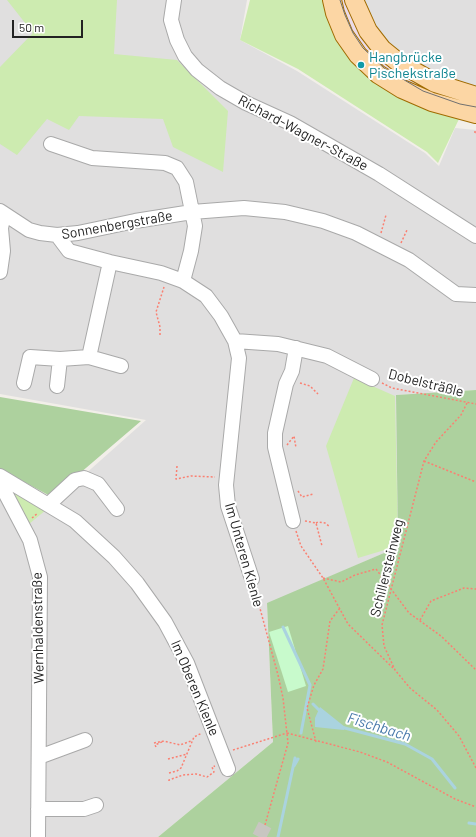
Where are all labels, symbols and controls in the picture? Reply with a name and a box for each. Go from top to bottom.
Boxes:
scale bar [14,12,85,38]
text: 50 m [19,20,44,34]
place label: Hangbrücke Pischekstraße [369,49,456,82]
marker: Hangbrücke Pischekstraße [356,60,366,70]
street label: Richard-Wagner-Straße [235,92,371,174]
street label: Sonnenbergstraße [60,207,174,243]
street label: Dobelsträßle [387,366,465,400]
street label: Im Unteren Kienle [221,501,267,609]
street label: Schillersteinweg [367,517,407,619]
street label: Wernhaldenstraße [29,572,47,684]
street label: Im Oberen Kienle [167,638,223,738]
water label: Fischbach [345,709,413,745]

